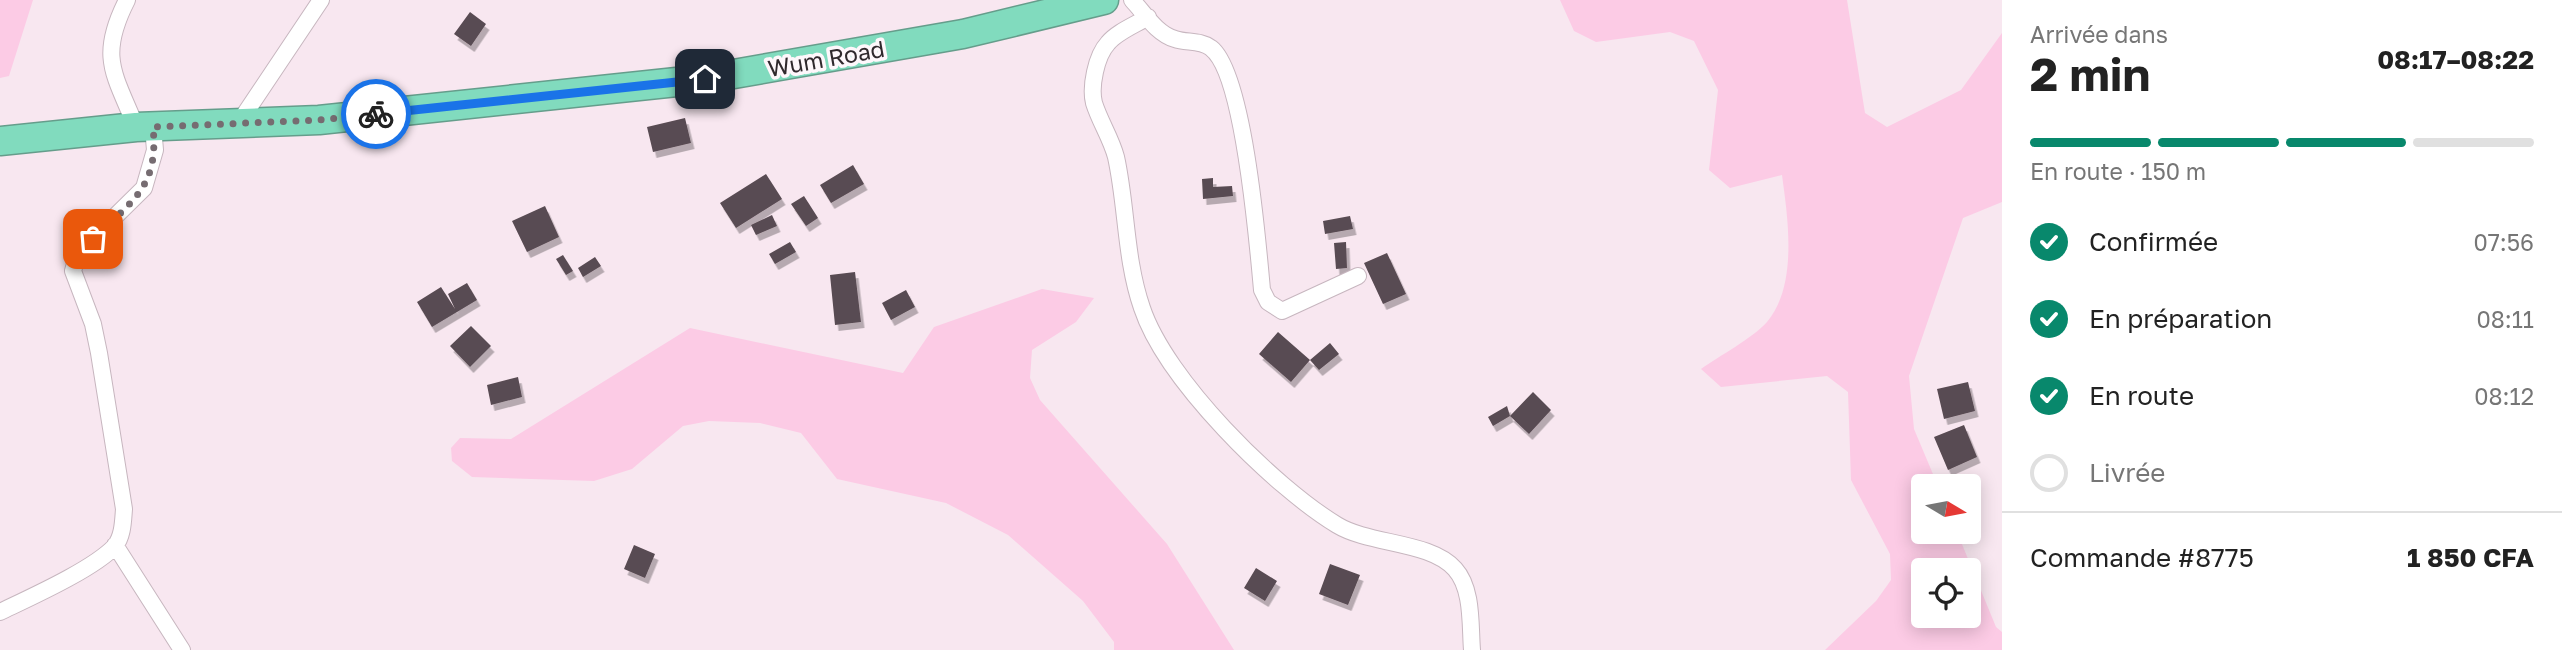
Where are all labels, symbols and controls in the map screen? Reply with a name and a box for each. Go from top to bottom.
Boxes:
text: Arrivée dans [2030,20,2168,48]
street label: Wum Road [765,34,887,82]
text: 08:17–08:22 [2377,44,2534,75]
text: 2 min [2030,46,2150,101]
pin [675,49,735,109]
icon: home [686,60,724,98]
courier [341,79,411,149]
icon: bike [357,95,395,133]
text: En route · 150 m [2030,157,2206,185]
pin [63,209,123,269]
icon: bag [74,220,112,258]
icon: check [2030,223,2068,261]
text: Confirmée [2089,226,2218,257]
text: 07:56 [2473,228,2534,256]
icon: check [2030,300,2068,338]
text: En préparation [2089,303,2272,334]
text: 08:11 [2477,305,2534,333]
icon: check [2030,377,2068,415]
text: En route [2089,380,2194,411]
text: 08:12 [2474,382,2534,410]
text: Livrée [2089,457,2165,488]
north arrow [1911,474,1981,544]
map controls [1911,474,1981,628]
text: Commande #8775 [2030,542,2254,573]
text: 1 850 CFA [2407,542,2534,573]
button: locate [1911,558,1981,628]

